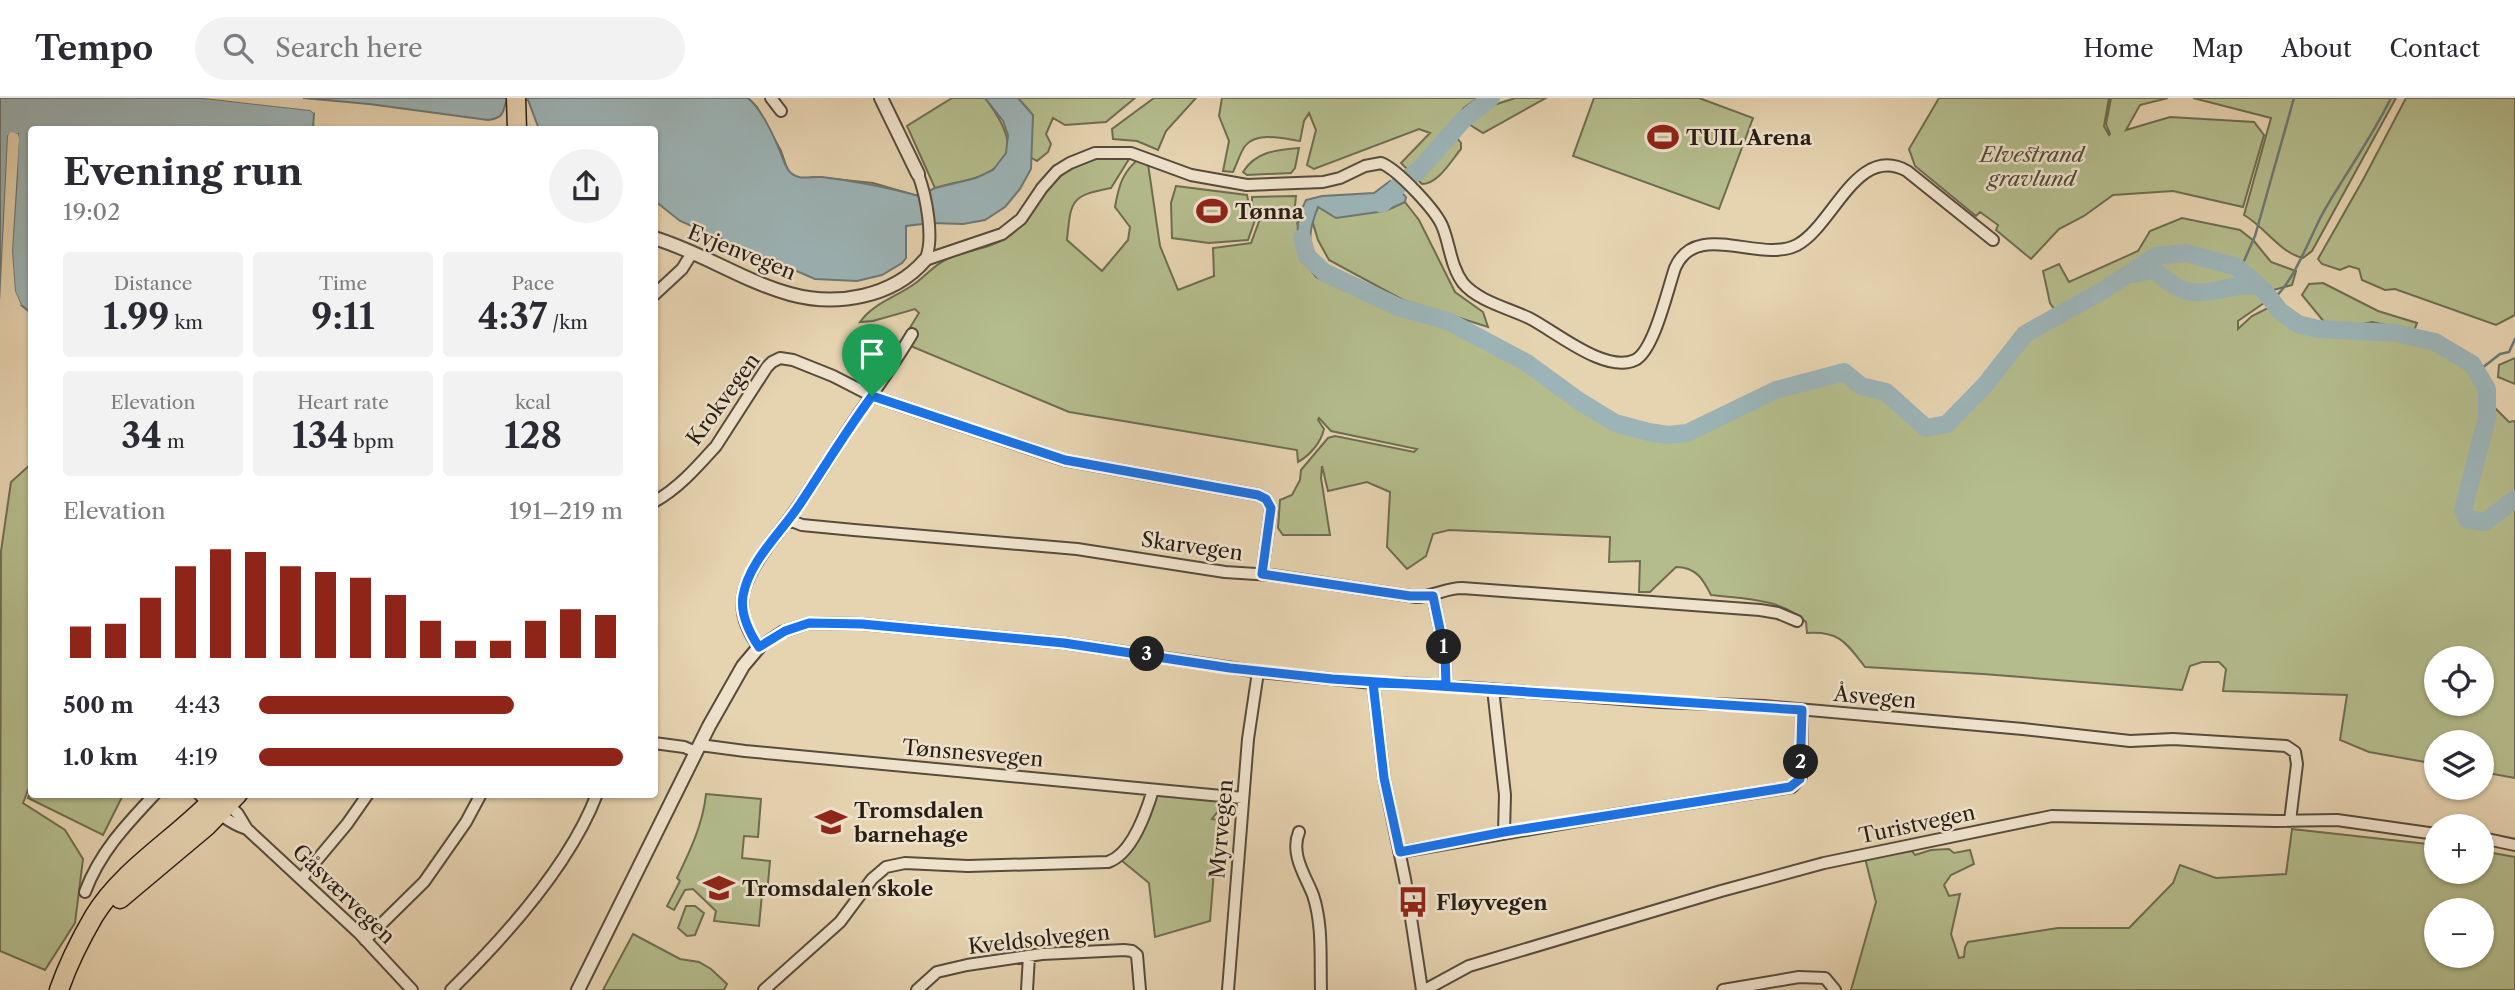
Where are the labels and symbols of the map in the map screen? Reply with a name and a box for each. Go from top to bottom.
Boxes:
sports icon: TUIL Arena [1646,120,1680,154]
place label: TUIL Arena [1686,125,1813,150]
park label: Elvestrand gravlund [1978,142,2087,191]
sports icon: Tønna [1195,194,1229,228]
place label: Tønna [1235,199,1305,224]
street label: Evjenvegen [684,219,800,285]
pin [842,324,902,396]
street label: Krokvegen [681,348,765,450]
street label: Skarvegen [1139,526,1245,566]
pin: 1 [1426,630,1462,664]
pin: 3 [1130,636,1164,672]
street label: Åsvegen [1832,681,1917,713]
street label: Tønsnesvegen [901,734,1045,772]
pin: 2 [1784,744,1818,780]
street label: Myrvegen [1204,778,1238,880]
place label: Tromsdalen barnehage [853,798,984,847]
street label: Turistvegen [1857,800,1977,848]
school or university icon: Tromsdalen barnehage [814,805,848,839]
street label: Gåsværvegen [288,839,400,949]
school or university icon: Tromsdalen skole [702,871,736,905]
place label: Tromsdalen skole [742,876,933,901]
bus stop icon: Fløyvegen [1396,885,1430,919]
place label: Fløyvegen [1436,890,1548,915]
street label: Kveldsolvegen [967,919,1111,959]

